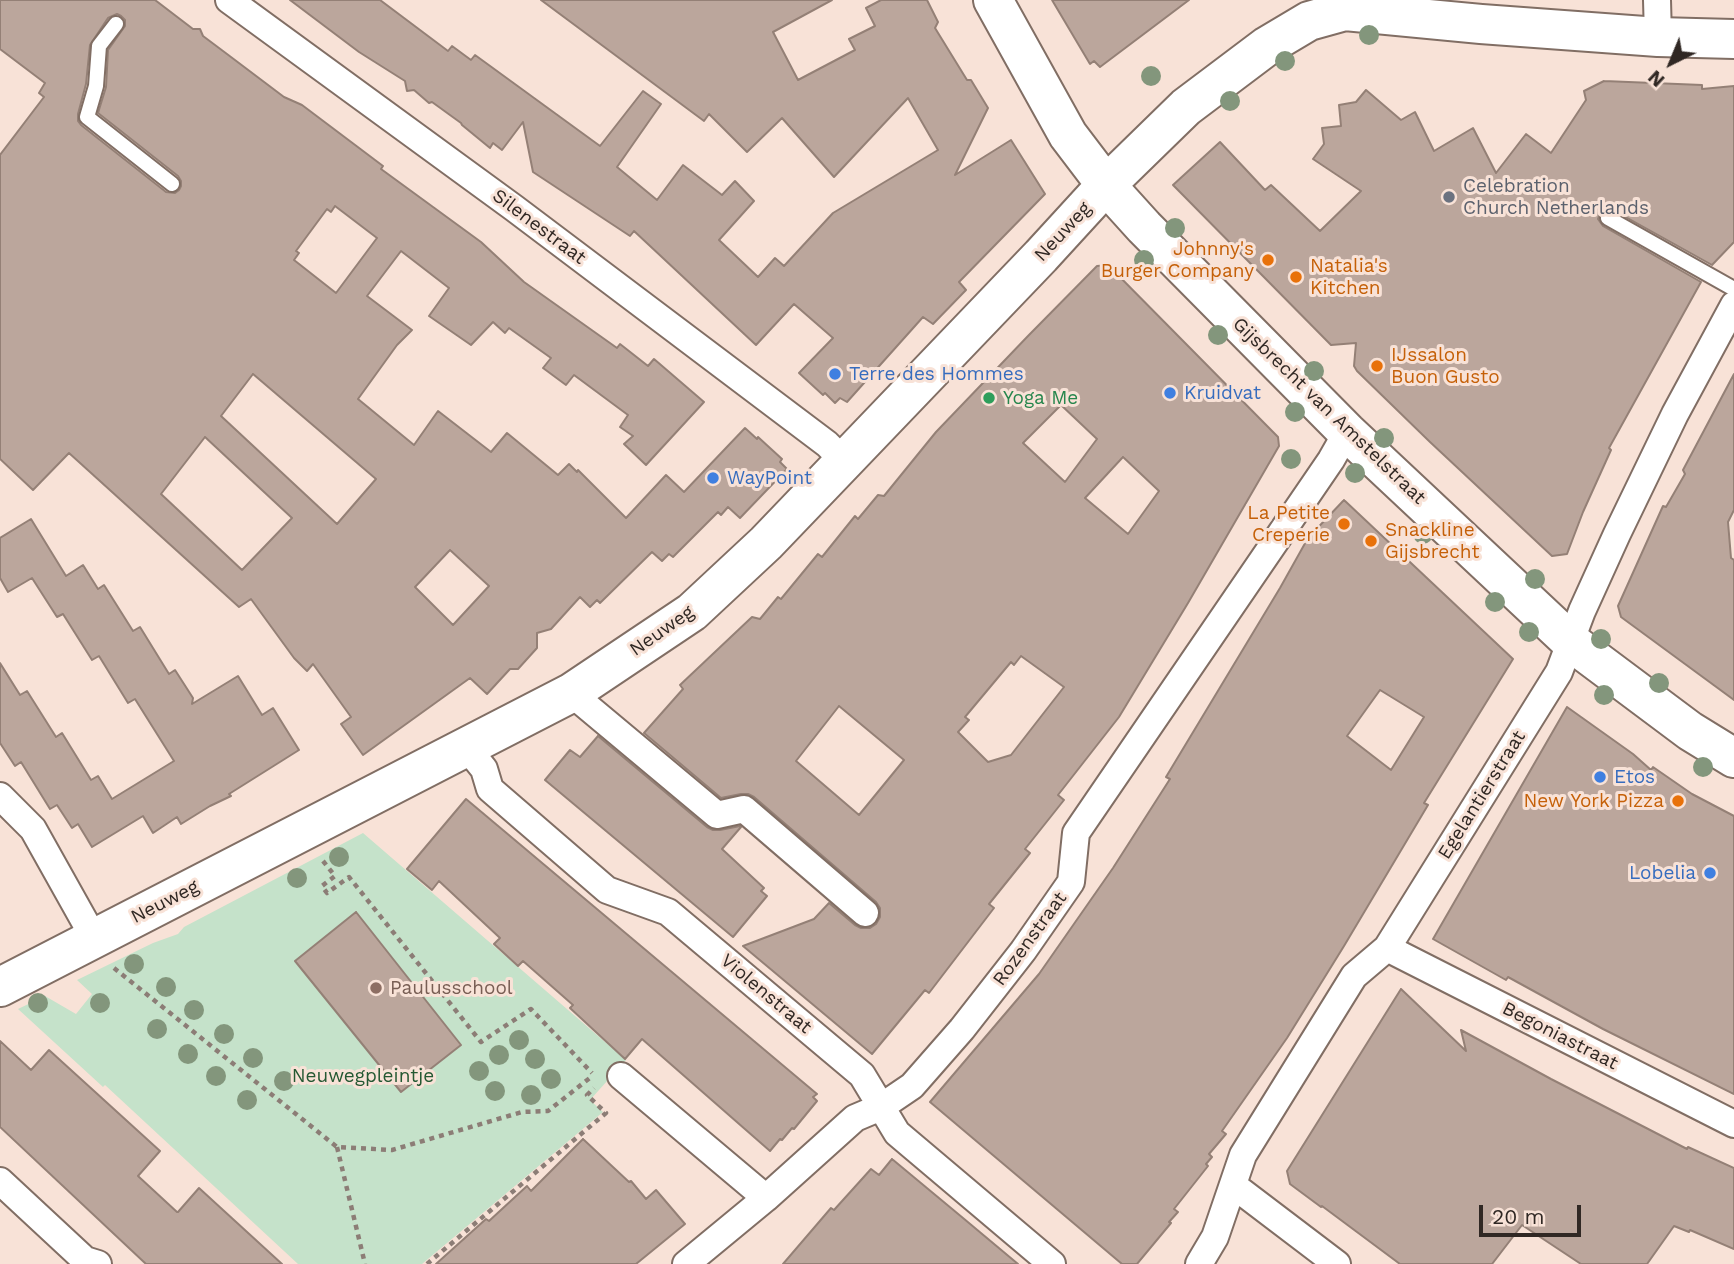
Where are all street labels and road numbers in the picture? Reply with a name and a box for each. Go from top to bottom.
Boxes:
street label: Silenestraat [488,184,590,270]
street label: Neuweg [1030,197,1096,267]
street label: Gijsbrecht van Amstelstraat [1228,313,1430,509]
street label: Neuweg [626,601,698,661]
street label: Egelantierstraat [1433,727,1531,863]
street label: Neuweg [127,875,203,929]
street label: Rozenstraat [988,887,1072,991]
street label: Violenstraat [716,949,816,1039]
street label: Begoniastraat [1498,997,1622,1075]

